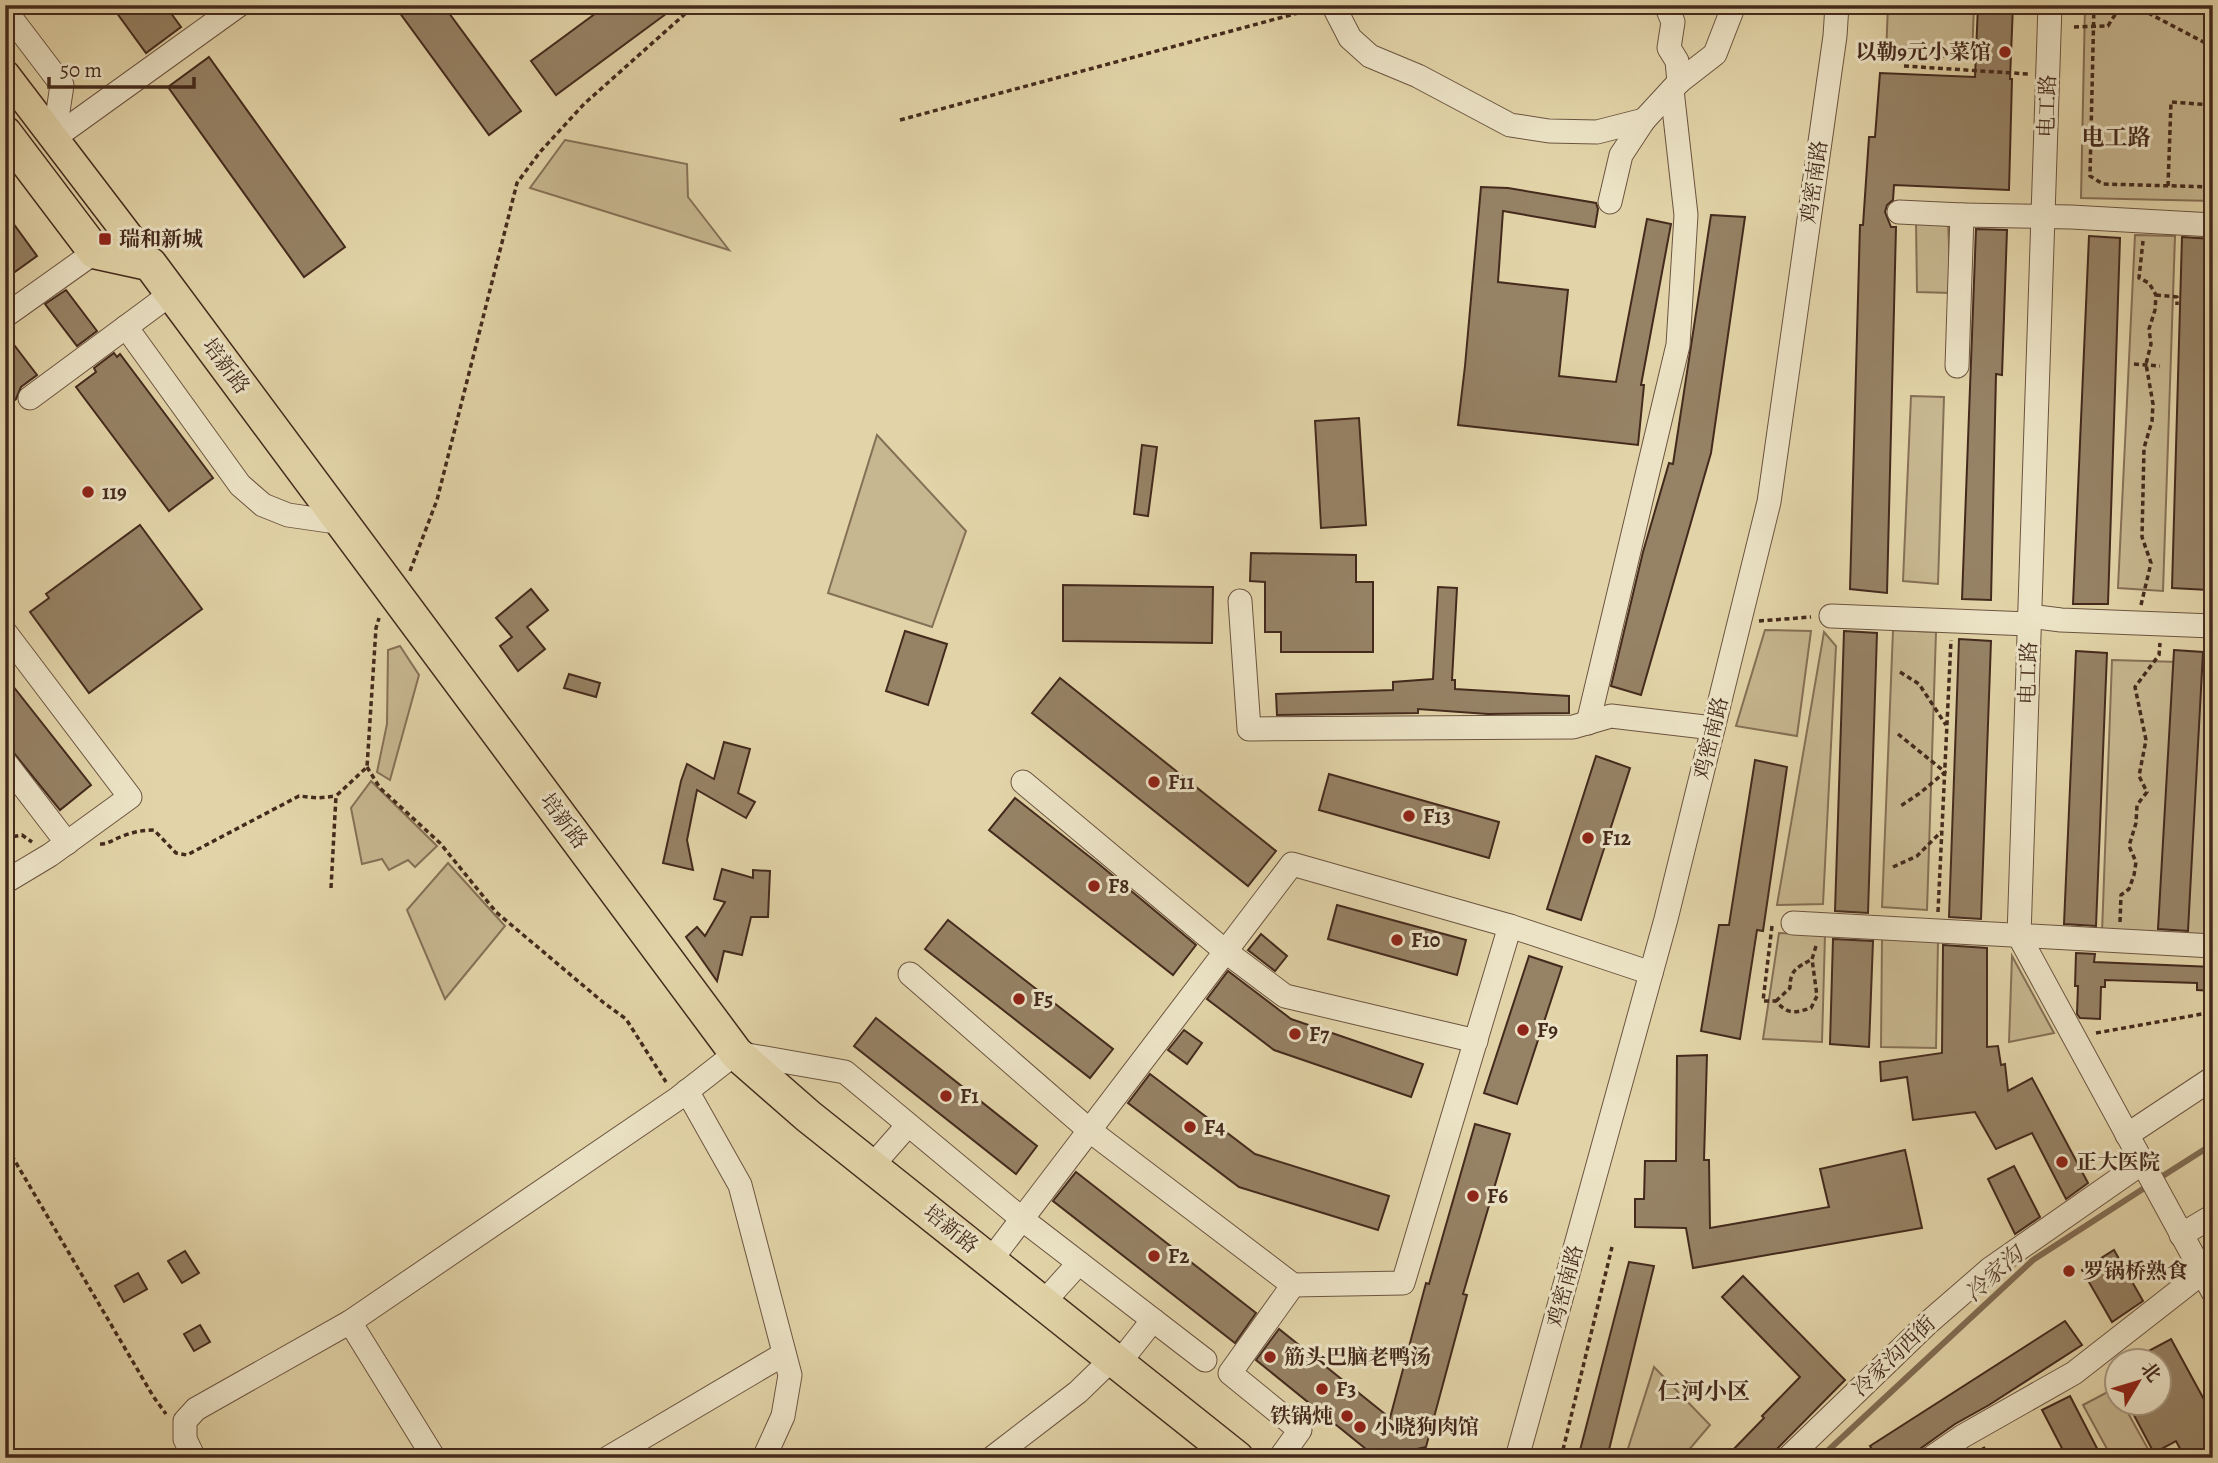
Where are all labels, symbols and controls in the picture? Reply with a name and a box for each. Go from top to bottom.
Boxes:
place label: 以勒9元小菜馆 [1855,38,1991,66]
marker: 以勒9元小菜馆 [1997,44,2013,60]
scale bar [49,46,194,90]
text: 50 m [60,56,102,84]
street label: 电工路 [2032,74,2062,138]
district label: 电工路 [2082,122,2151,153]
street label: 鸡密南路 [1794,138,1834,226]
place label: 瑞和新城 [119,225,203,253]
marker: 瑞和新城 [97,231,113,247]
street label: 培新路 [196,332,256,400]
place label: 119 [102,478,127,506]
marker: 119 [80,484,96,500]
street label: 电工路 [2013,641,2043,705]
street label: 鸡密南路 [1687,694,1735,782]
place label: F11 [1168,768,1195,796]
marker: F11 [1146,774,1162,790]
street label: 培新路 [534,787,594,855]
place label: F13 [1423,802,1451,830]
marker: F13 [1401,808,1417,824]
place label: F12 [1602,824,1631,852]
marker: F12 [1580,830,1596,846]
place label: F8 [1108,872,1129,900]
marker: F8 [1086,878,1102,894]
place label: F10 [1411,926,1441,954]
marker: F10 [1389,932,1405,948]
place label: F5 [1033,985,1053,1013]
marker: F5 [1011,991,1027,1007]
place label: F9 [1537,1016,1558,1044]
place label: F7 [1309,1020,1329,1048]
marker: F9 [1515,1022,1531,1038]
marker: F7 [1287,1026,1303,1042]
place label: F1 [960,1082,979,1110]
marker: F1 [938,1088,954,1104]
place label: F4 [1204,1113,1225,1141]
marker: F4 [1182,1119,1198,1135]
place label: 正大医院 [2076,1148,2160,1176]
marker: 正大医院 [2054,1154,2070,1170]
place label: F6 [1487,1182,1508,1210]
marker: F6 [1465,1188,1481,1204]
street label: 培新路 [918,1198,984,1260]
water label: 冷家沟 [1958,1237,2032,1309]
place label: F2 [1168,1242,1189,1270]
street label: 鸡密南路 [1541,1242,1589,1330]
marker: F2 [1146,1248,1162,1264]
place label: 罗锅桥熟食 [2083,1257,2188,1285]
marker: 罗锅桥熟食 [2061,1263,2077,1279]
street label: 冷家沟西街 [1847,1309,1941,1403]
place label: 筋头巴脑老鸭汤 [1284,1343,1431,1371]
north arrow [2102,1348,2172,1418]
marker: 筋头巴脑老鸭汤 [1262,1349,1278,1365]
text: 北 [2135,1357,2167,1388]
place label: F3 [1336,1375,1356,1403]
district label: 仁河小区 [1658,1376,1750,1407]
marker: F3 [1314,1381,1330,1397]
place label: 铁锅炖 [1270,1402,1333,1430]
marker: 铁锅炖 [1339,1408,1355,1424]
place label: 小晓狗肉馆 [1374,1413,1479,1441]
marker: 小晓狗肉馆 [1352,1419,1368,1435]

